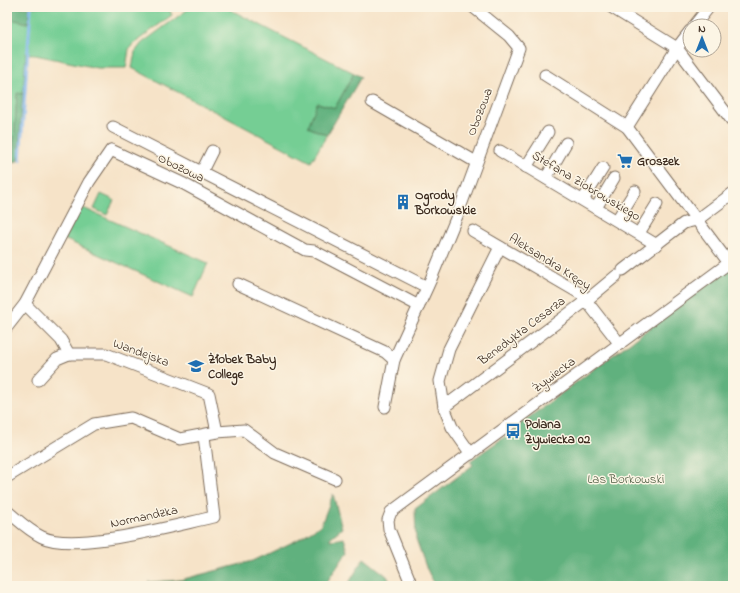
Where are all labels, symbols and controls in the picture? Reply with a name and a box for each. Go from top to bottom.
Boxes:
north arrow [682,18,722,58]
text: N [698,21,706,37]
street label: Obozowa [462,85,498,139]
street label: Stefana Ziobrowskiego [528,146,644,227]
street label: Obozowa [154,149,208,187]
supermarket icon: Groszek [616,152,634,170]
place label: Groszek [637,152,680,171]
place label: Ogrody Borkowskie [414,186,477,220]
building icon: Ogrody Borkowskie [394,193,412,211]
street label: Aleksandra Krępy [505,229,595,296]
street label: Benedykta Cesarza [474,292,570,372]
street label: Wandejska [110,334,172,372]
place label: Żłobek Baby College [208,350,276,386]
street label: Żywiecka [528,352,580,398]
school or university icon: Żłobek Baby College [187,357,205,375]
place label: Polana Żywiecka 02 [525,415,591,451]
bus stop icon: Polana Żywiecka 02 [504,422,522,440]
park label: Las Borkowski [588,470,664,489]
street label: Normandzka [108,501,180,533]

